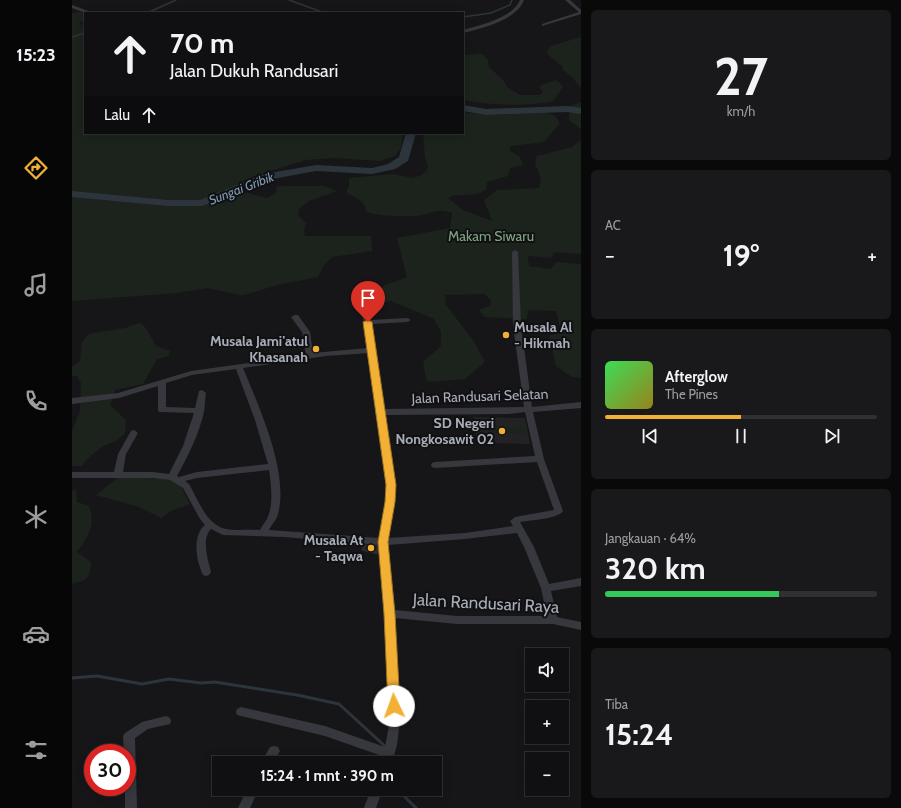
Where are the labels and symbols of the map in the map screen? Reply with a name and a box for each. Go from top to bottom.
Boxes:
water label: Sungai Gribik [206,168,276,208]
park label: Makam Siwaru [448,227,534,245]
pin [351,281,385,322]
place label: Musala Al - Hikmah [514,318,573,352]
marker: Musala Al - Hikmah [501,330,511,340]
place label: Musala Jami'atul Khasanah [210,332,308,366]
marker: Musala Jami'atul Khasanah [311,344,321,354]
street label: Jalan Randusari Selatan [410,385,549,407]
place label: SD Negeri Nongkosawit 02 [396,414,494,448]
marker: SD Negeri Nongkosawit 02 [497,426,507,436]
place label: Musala At - Taqwa [304,531,363,565]
marker: Musala At - Taqwa [366,543,376,553]
street label: Jalan Randusari Raya [411,589,561,617]
position arrow [373,685,415,727]
speed limit sign: 30 [84,744,136,796]

